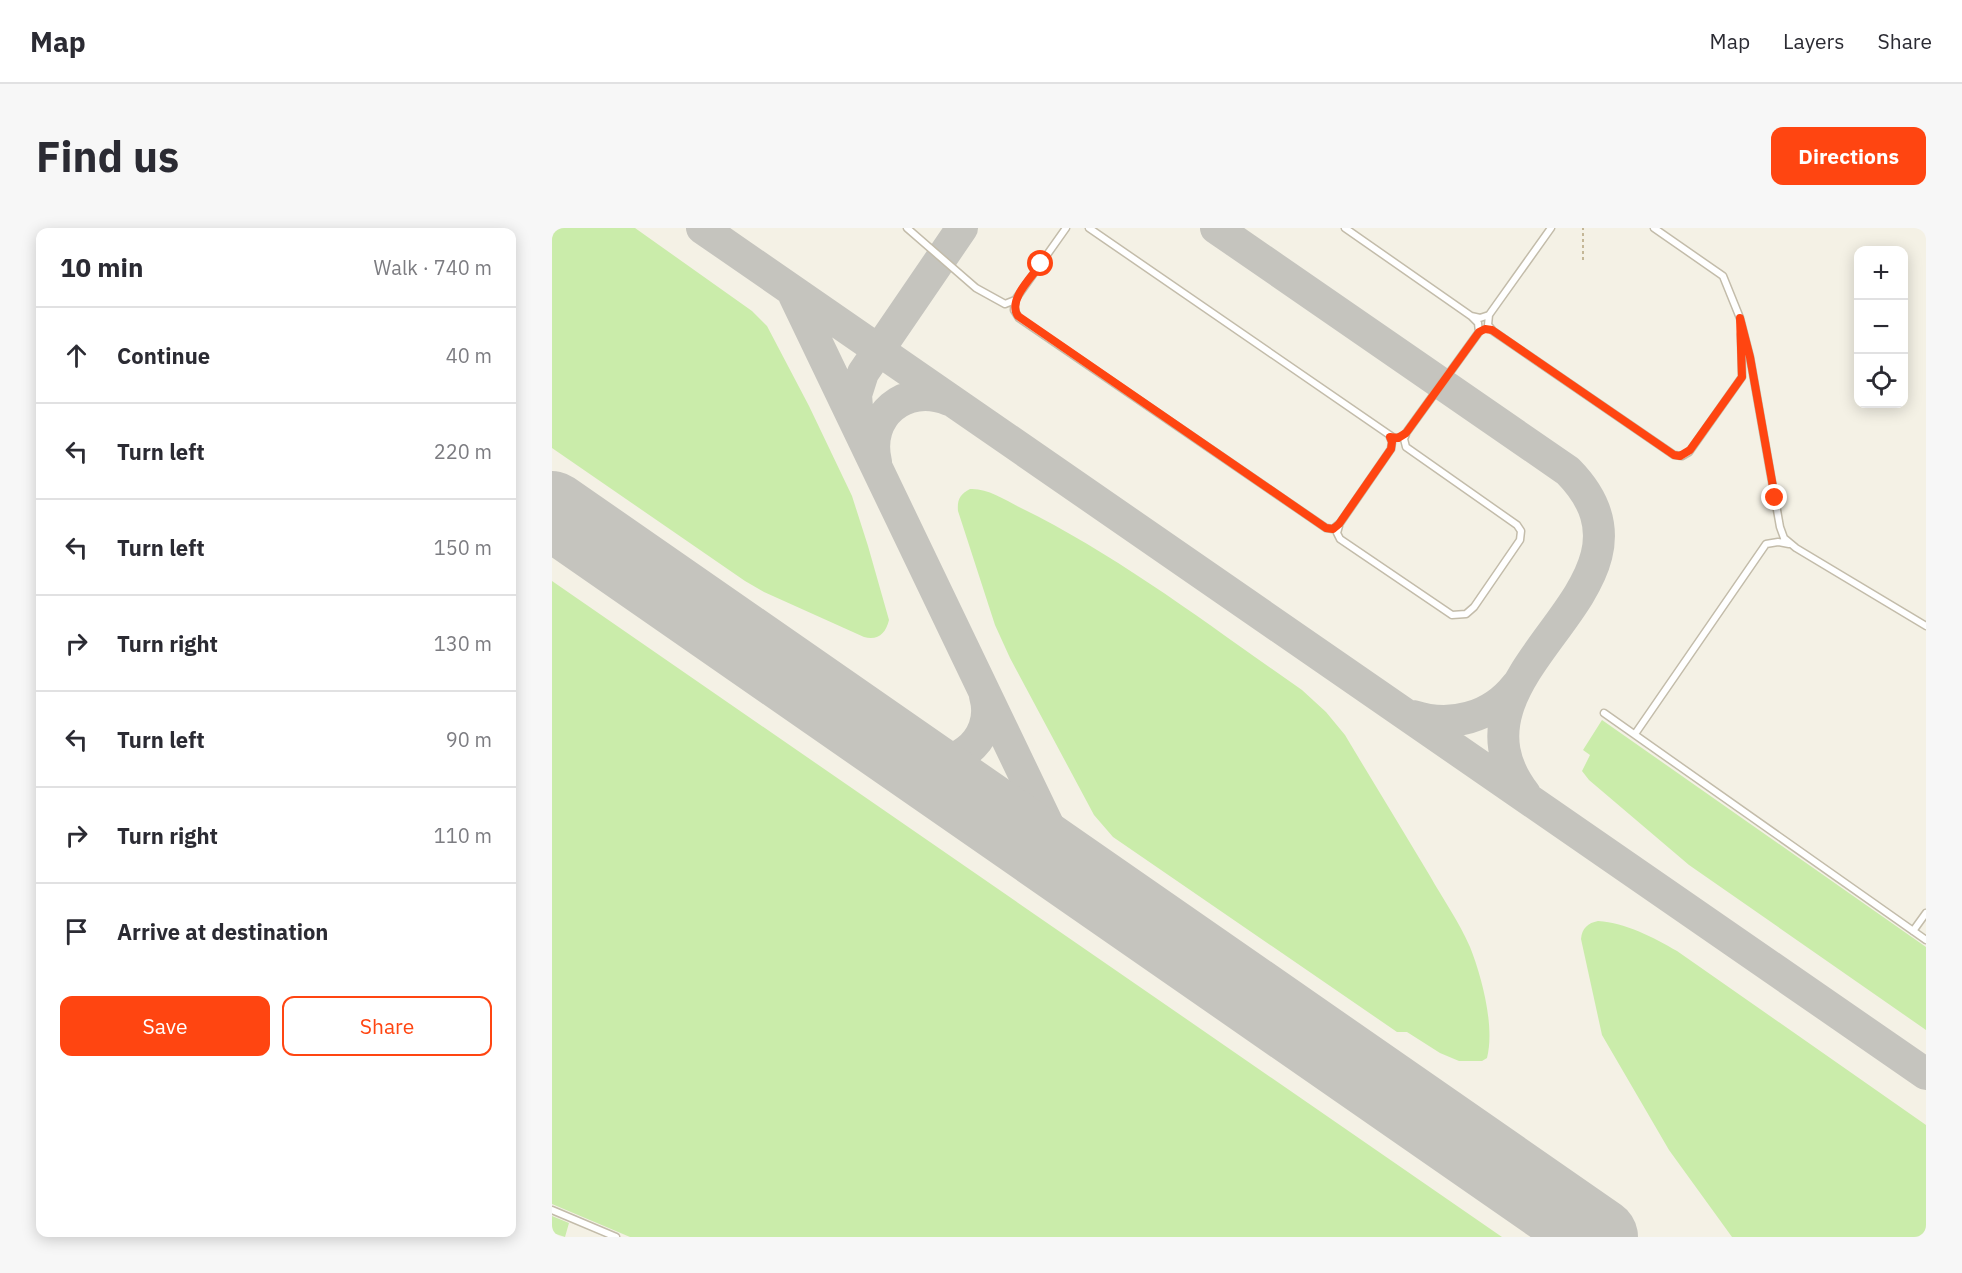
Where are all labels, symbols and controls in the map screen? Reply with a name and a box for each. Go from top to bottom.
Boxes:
text: Map [30,23,86,60]
text: Map [1710,27,1750,55]
text: Layers [1783,27,1845,55]
text: Share [1878,27,1932,55]
button: Directions [1771,127,1926,185]
text: Find us [36,129,179,184]
map controls [1854,246,1908,408]
button: + [1854,246,1908,300]
text: 10 min [60,250,144,284]
route start [1027,250,1053,276]
text: Walk · 740 m [374,254,492,281]
button: − [1854,300,1908,354]
icon: ahead [60,339,93,372]
text: Continue [117,341,210,370]
text: 40 m [446,342,492,369]
button: locate [1854,354,1908,408]
icon: left [60,435,93,468]
text: Turn left [117,437,205,466]
text: 220 m [434,438,492,465]
route end [1761,484,1787,510]
icon: left [60,531,93,564]
text: Turn left [117,533,205,562]
text: 150 m [434,534,492,561]
icon: right [60,627,93,660]
text: Turn right [117,629,218,658]
text: 130 m [434,630,492,657]
icon: left [60,723,93,756]
text: Turn left [117,725,205,754]
text: 90 m [446,726,492,753]
icon: right [60,819,93,852]
text: Turn right [117,821,218,850]
text: 110 m [434,822,492,849]
icon: arrive [60,915,93,948]
text: Arrive at destination [117,917,328,946]
button: Save [60,996,270,1056]
button: Share [282,996,492,1056]

